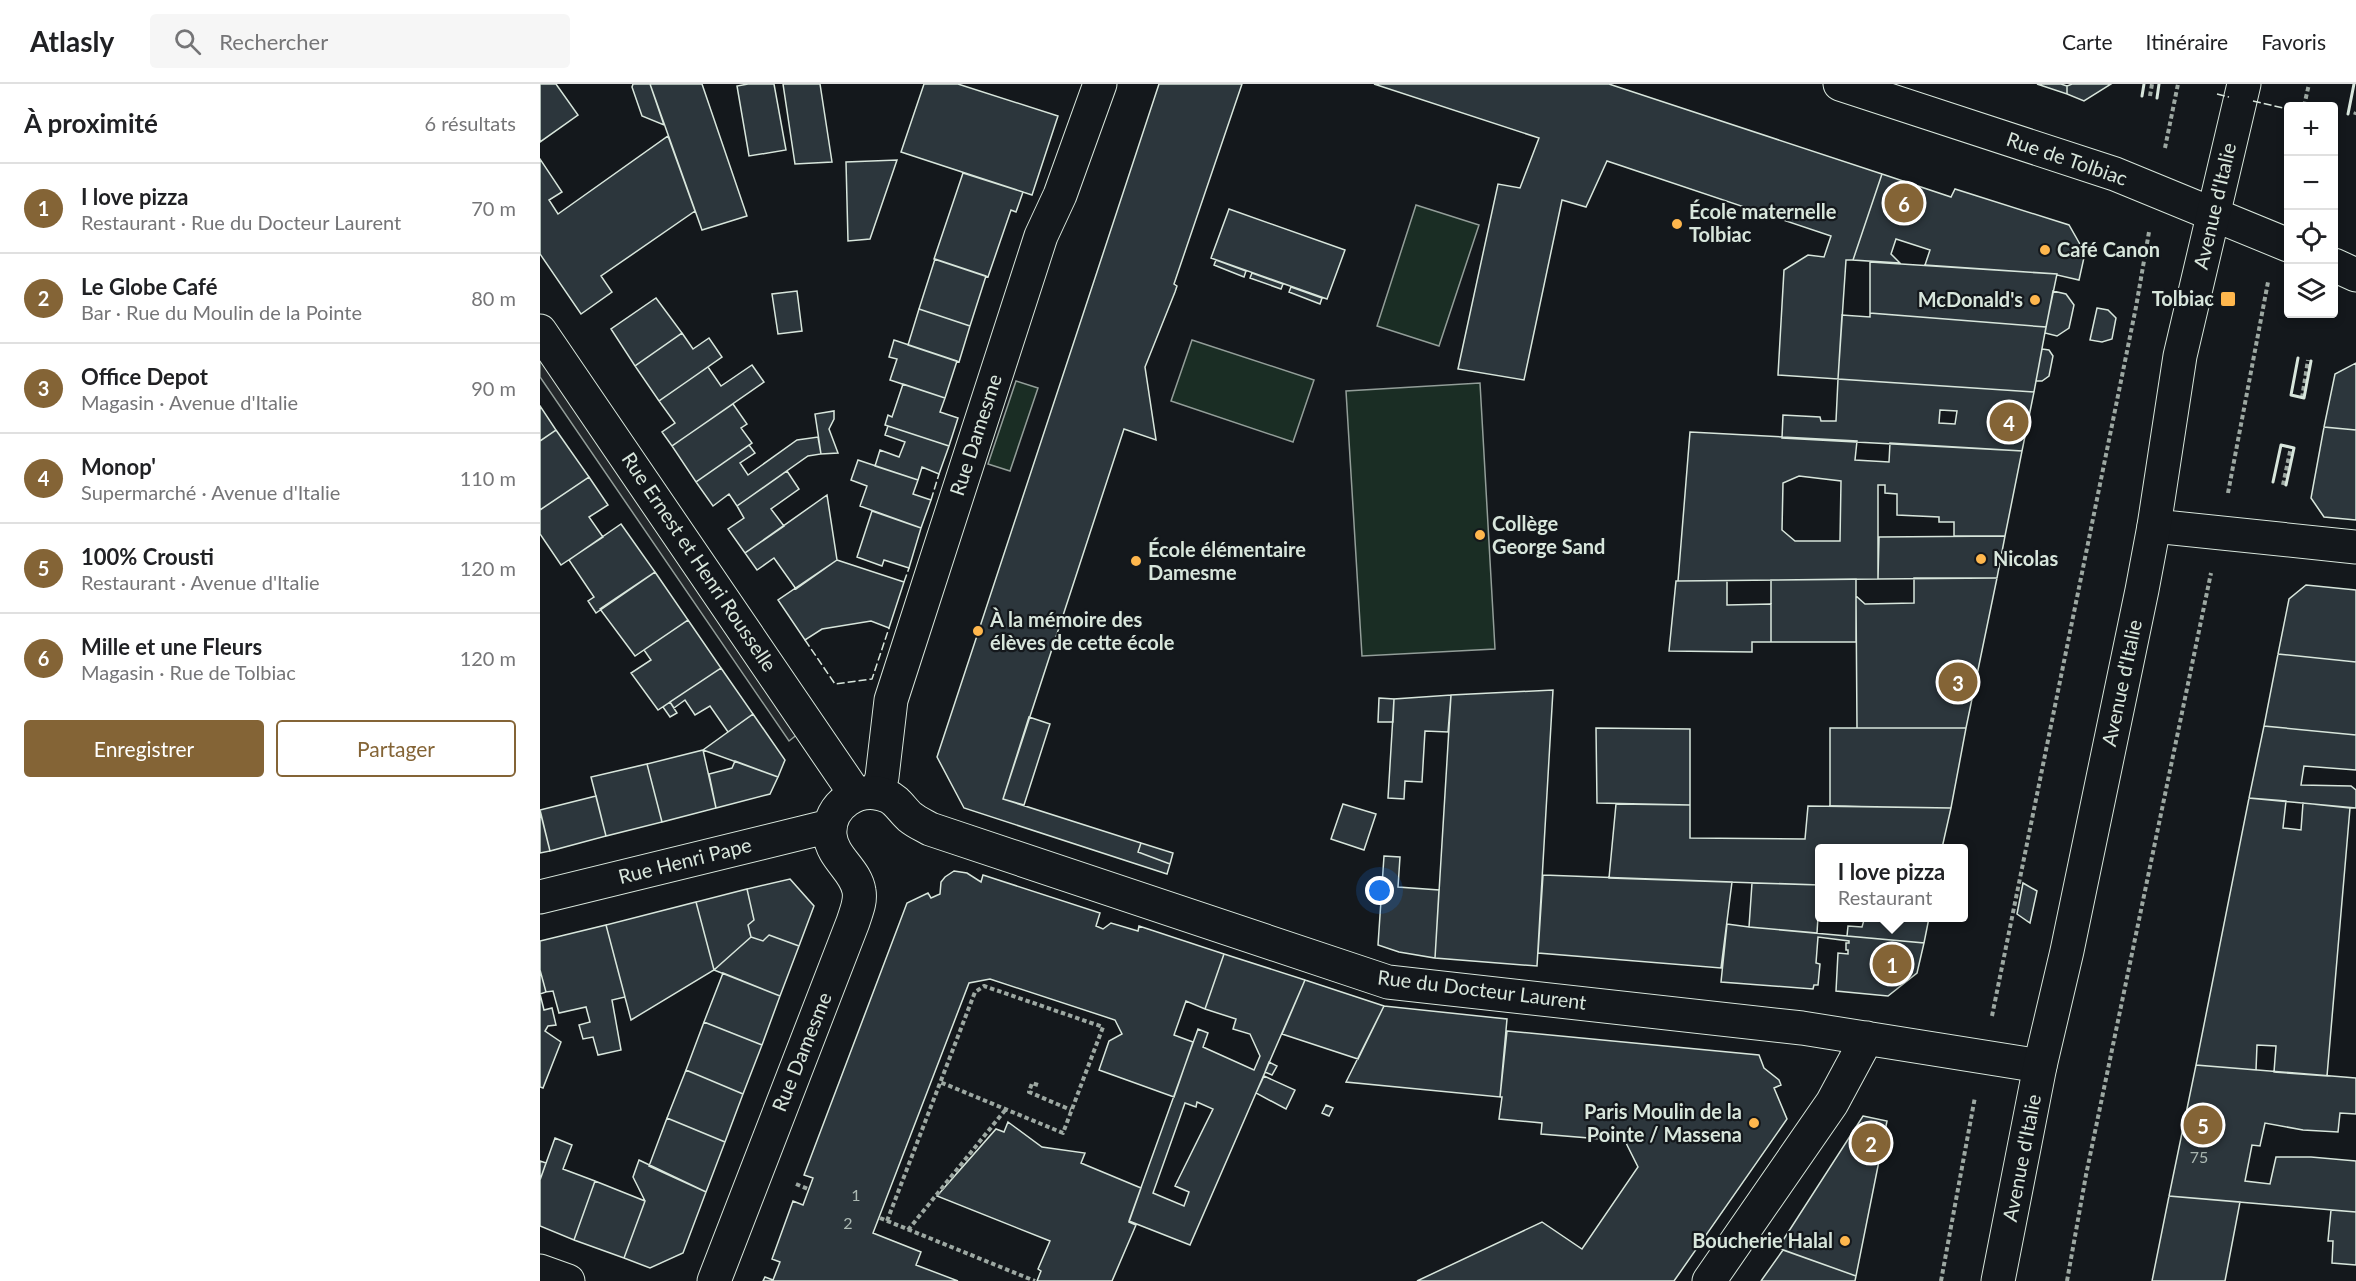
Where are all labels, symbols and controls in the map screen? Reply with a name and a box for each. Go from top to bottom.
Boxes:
search box [150,14,570,68]
text: Atlasly [30,24,114,58]
icon: search [171,25,204,58]
text: Rechercher [219,28,328,55]
text: Carte [2062,29,2113,54]
text: Itinéraire [2146,29,2228,54]
text: Favoris [2261,29,2326,54]
map controls [2284,102,2338,318]
button: + [2284,102,2338,156]
text: À proximité [24,107,158,139]
text: 6 résultats [425,111,516,135]
street label: Rue de Tolbiac [2004,126,2131,190]
street label: Avenue d'Italie [2188,140,2240,271]
button: − [2284,156,2338,210]
pin: 6 [1884,180,1924,226]
text: I love pizza [81,183,188,210]
text: 1 [38,196,49,220]
text: 70 m [471,196,516,220]
place label: École maternelle Tolbiac [1689,199,1837,246]
text: Restaurant · Rue du Docteur Laurent [81,210,401,234]
button: locate [2284,210,2338,264]
marker: École maternelle Tolbiac [1670,217,1684,231]
place label: Café Canon [2057,237,2160,261]
marker: Café Canon [2038,243,2052,257]
button: layers [2284,264,2338,318]
text: Le Globe Café [81,273,217,300]
text: 2 [38,286,49,310]
text: 80 m [471,286,516,310]
place label: Tolbiac [2152,286,2214,310]
place label: McDonald's [1918,287,2023,311]
marker: Tolbiac [2219,290,2237,308]
marker: McDonald's [2028,293,2042,307]
text: Bar · Rue du Moulin de la Pointe [81,300,362,324]
text: Office Depot [81,363,208,390]
street label: Rue Damesme [944,371,1006,499]
text: 3 [38,376,49,400]
text: 90 m [471,376,516,400]
text: Magasin · Avenue d'Italie [81,390,298,414]
pin: 4 [1990,400,2028,444]
street label: Rue Ernest et Henri Rousselle [617,447,782,676]
text: Monop' [81,453,156,480]
text: 4 [38,466,49,490]
text: 110 m [460,466,516,490]
text: Supermarché · Avenue d'Italie [81,480,340,504]
place label: Collège George Sand [1492,511,1605,558]
marker: Collège George Sand [1473,528,1487,542]
place label: École élémentaire Damesme [1148,537,1306,584]
text: 100% Crousti [81,543,214,570]
place label: Nicolas [1993,546,2058,570]
marker: Nicolas [1974,552,1988,566]
marker: École élémentaire Damesme [1129,554,1143,568]
text: 5 [38,556,49,580]
text: 120 m [460,556,516,580]
text: Restaurant · Avenue d'Italie [81,570,320,594]
place label: À la mémoire des élèves de cette école [989,607,1175,654]
street label: Avenue d'Italie [2096,617,2146,748]
marker: À la mémoire des élèves de cette école [971,624,985,638]
text: Mille et une Fleurs [81,633,262,660]
text: 6 [38,646,49,670]
text: 120 m [460,646,516,670]
text: Magasin · Rue de Tolbiac [81,660,296,684]
pin: 3 [1938,660,1978,704]
button: Enregistrer [24,720,264,777]
button: Partager [276,720,516,777]
street label: Rue Henri Pape [616,832,754,888]
popup [1815,844,1968,922]
text: I love pizza [1838,858,1945,885]
your location [1365,876,1394,905]
text: Restaurant [1838,885,1932,909]
pin: 1 [1872,942,1912,986]
street label: Rue du Docteur Laurent [1376,964,1588,1014]
street label: Rue Damesme [766,988,836,1115]
street label: Avenue d'Italie [1997,1092,2045,1223]
place label: Paris Moulin de la Pointe / Massena [1584,1099,1742,1146]
pin: 5 [2184,1102,2222,1148]
marker: Paris Moulin de la Pointe / Massena [1747,1116,1761,1130]
pin: 2 [1852,1120,1890,1166]
house number: 75 [2190,1147,2208,1166]
house number: 1 [851,1185,861,1204]
house number: 2 [843,1213,853,1232]
place label: Boucherie Halal [1692,1228,1833,1252]
marker: Boucherie Halal [1838,1234,1852,1248]

